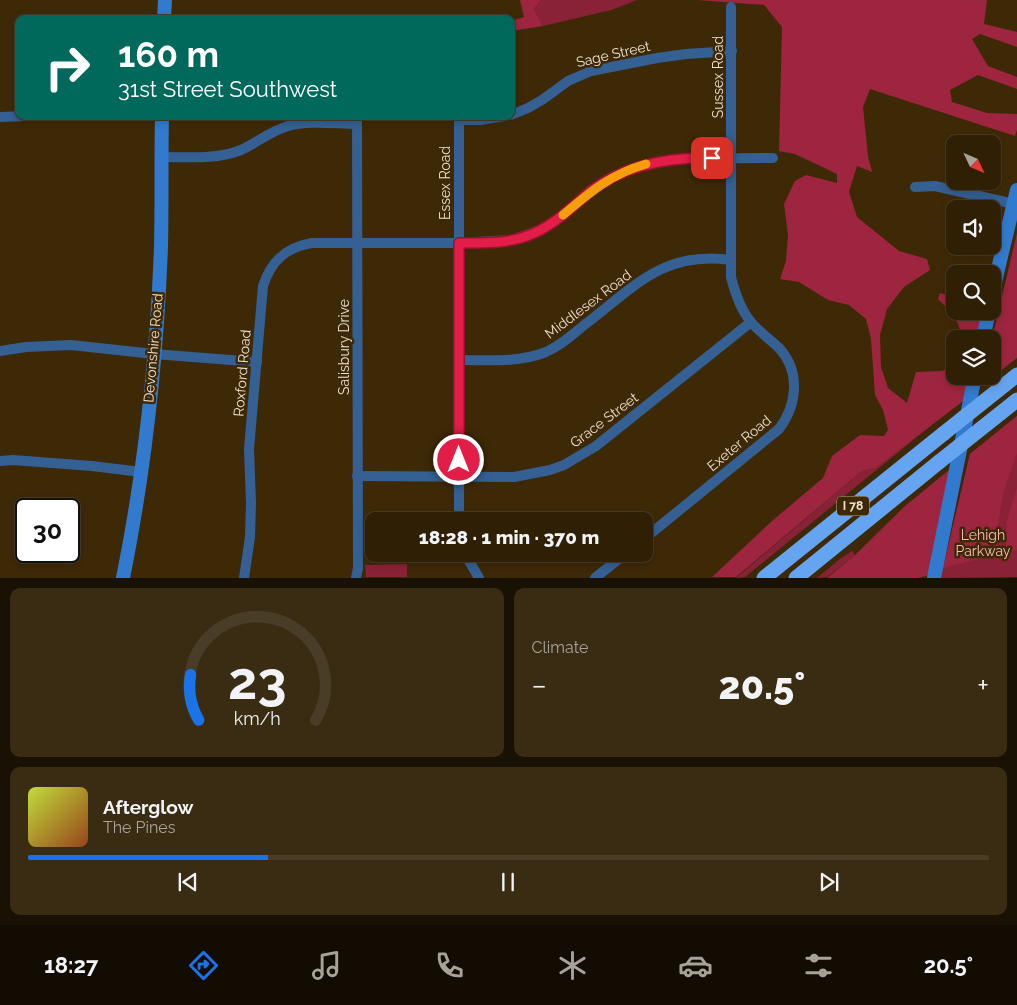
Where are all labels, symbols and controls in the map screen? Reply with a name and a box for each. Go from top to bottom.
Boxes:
text: 160 m [118,34,219,75]
icon: right [35,35,100,100]
street label: Sussex Road [710,36,726,118]
street label: Sage Street [574,38,652,70]
text: 31st Street Southwest [118,76,337,102]
north arrow [946,135,1001,190]
map controls [946,135,1001,385]
pin [691,137,733,179]
icon: arrive [698,144,726,172]
street label: Essex Road [437,146,453,220]
button: sound [946,200,1001,255]
button: search [946,265,1001,320]
street label: Middlesex Road [542,266,634,342]
street label: Devonshire Road [140,293,166,403]
street label: Salisbury Drive [336,299,352,395]
street label: Roxford Road [230,329,254,417]
button: layers [946,330,1001,385]
street label: Grace Street [567,389,641,451]
street label: Exeter Road [704,412,774,474]
position arrow [432,433,484,485]
road number: I 78 [837,496,869,516]
speed limit sign: 30 [15,498,80,563]
text: 18:28 · 1 min · 370 m [419,526,599,548]
park label: Lehigh Parkway [956,527,1011,559]
text: Climate [532,638,588,657]
text: 23 [228,650,286,711]
text: 20.5° [719,663,805,708]
text: − [532,669,547,702]
text: + [977,669,989,702]
text: km/h [233,708,280,729]
text: Afterglow [103,796,193,818]
text: The Pines [103,818,175,837]
icon: previous [174,868,202,896]
icon: pause [494,868,522,896]
icon: next [815,868,843,896]
icon: directions [186,948,221,983]
icon: music [309,948,344,983]
icon: phone [432,948,467,983]
icon: climate [555,948,590,983]
icon: car [678,948,713,983]
icon: filters [801,948,836,983]
text: 18:27 [44,952,98,978]
text: 20.5° [924,952,973,978]

